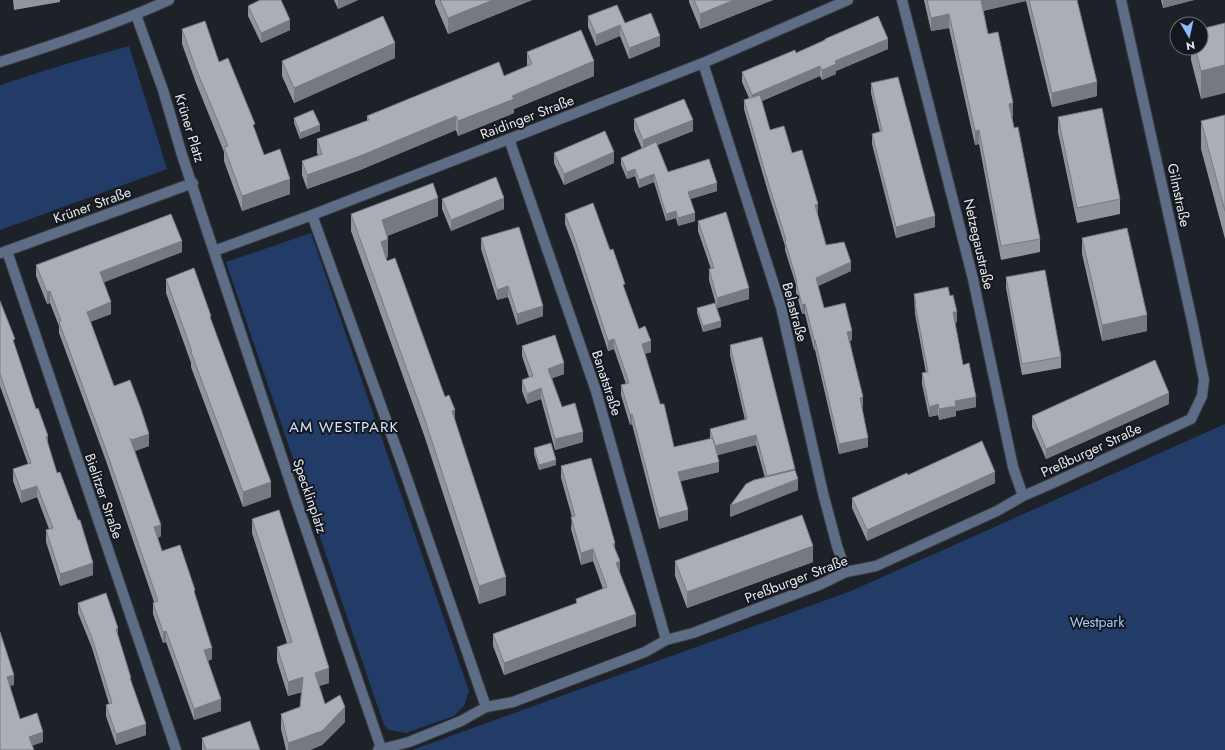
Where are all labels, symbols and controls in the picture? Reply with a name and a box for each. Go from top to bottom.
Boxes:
north arrow [1169,16,1209,56]
text: N [1185,37,1196,54]
street label: Raidinger Straße [477,90,577,144]
street label: Krüner Platz [170,91,210,165]
street label: Gilmstraße [1163,161,1195,229]
street label: Krüner Straße [50,182,134,228]
street label: Netzegaustraße [959,197,999,291]
street label: Belastraße [777,280,813,344]
street label: Banatstraße [587,348,627,418]
district label: AM WESTPARK [289,416,399,438]
street label: Preßburger Straße [1037,418,1145,482]
street label: Bielitzer Straße [80,451,128,541]
street label: Specklinplatz [288,456,332,536]
street label: Preßburger Straße [742,550,850,608]
park label: Westpark [1070,612,1125,632]

